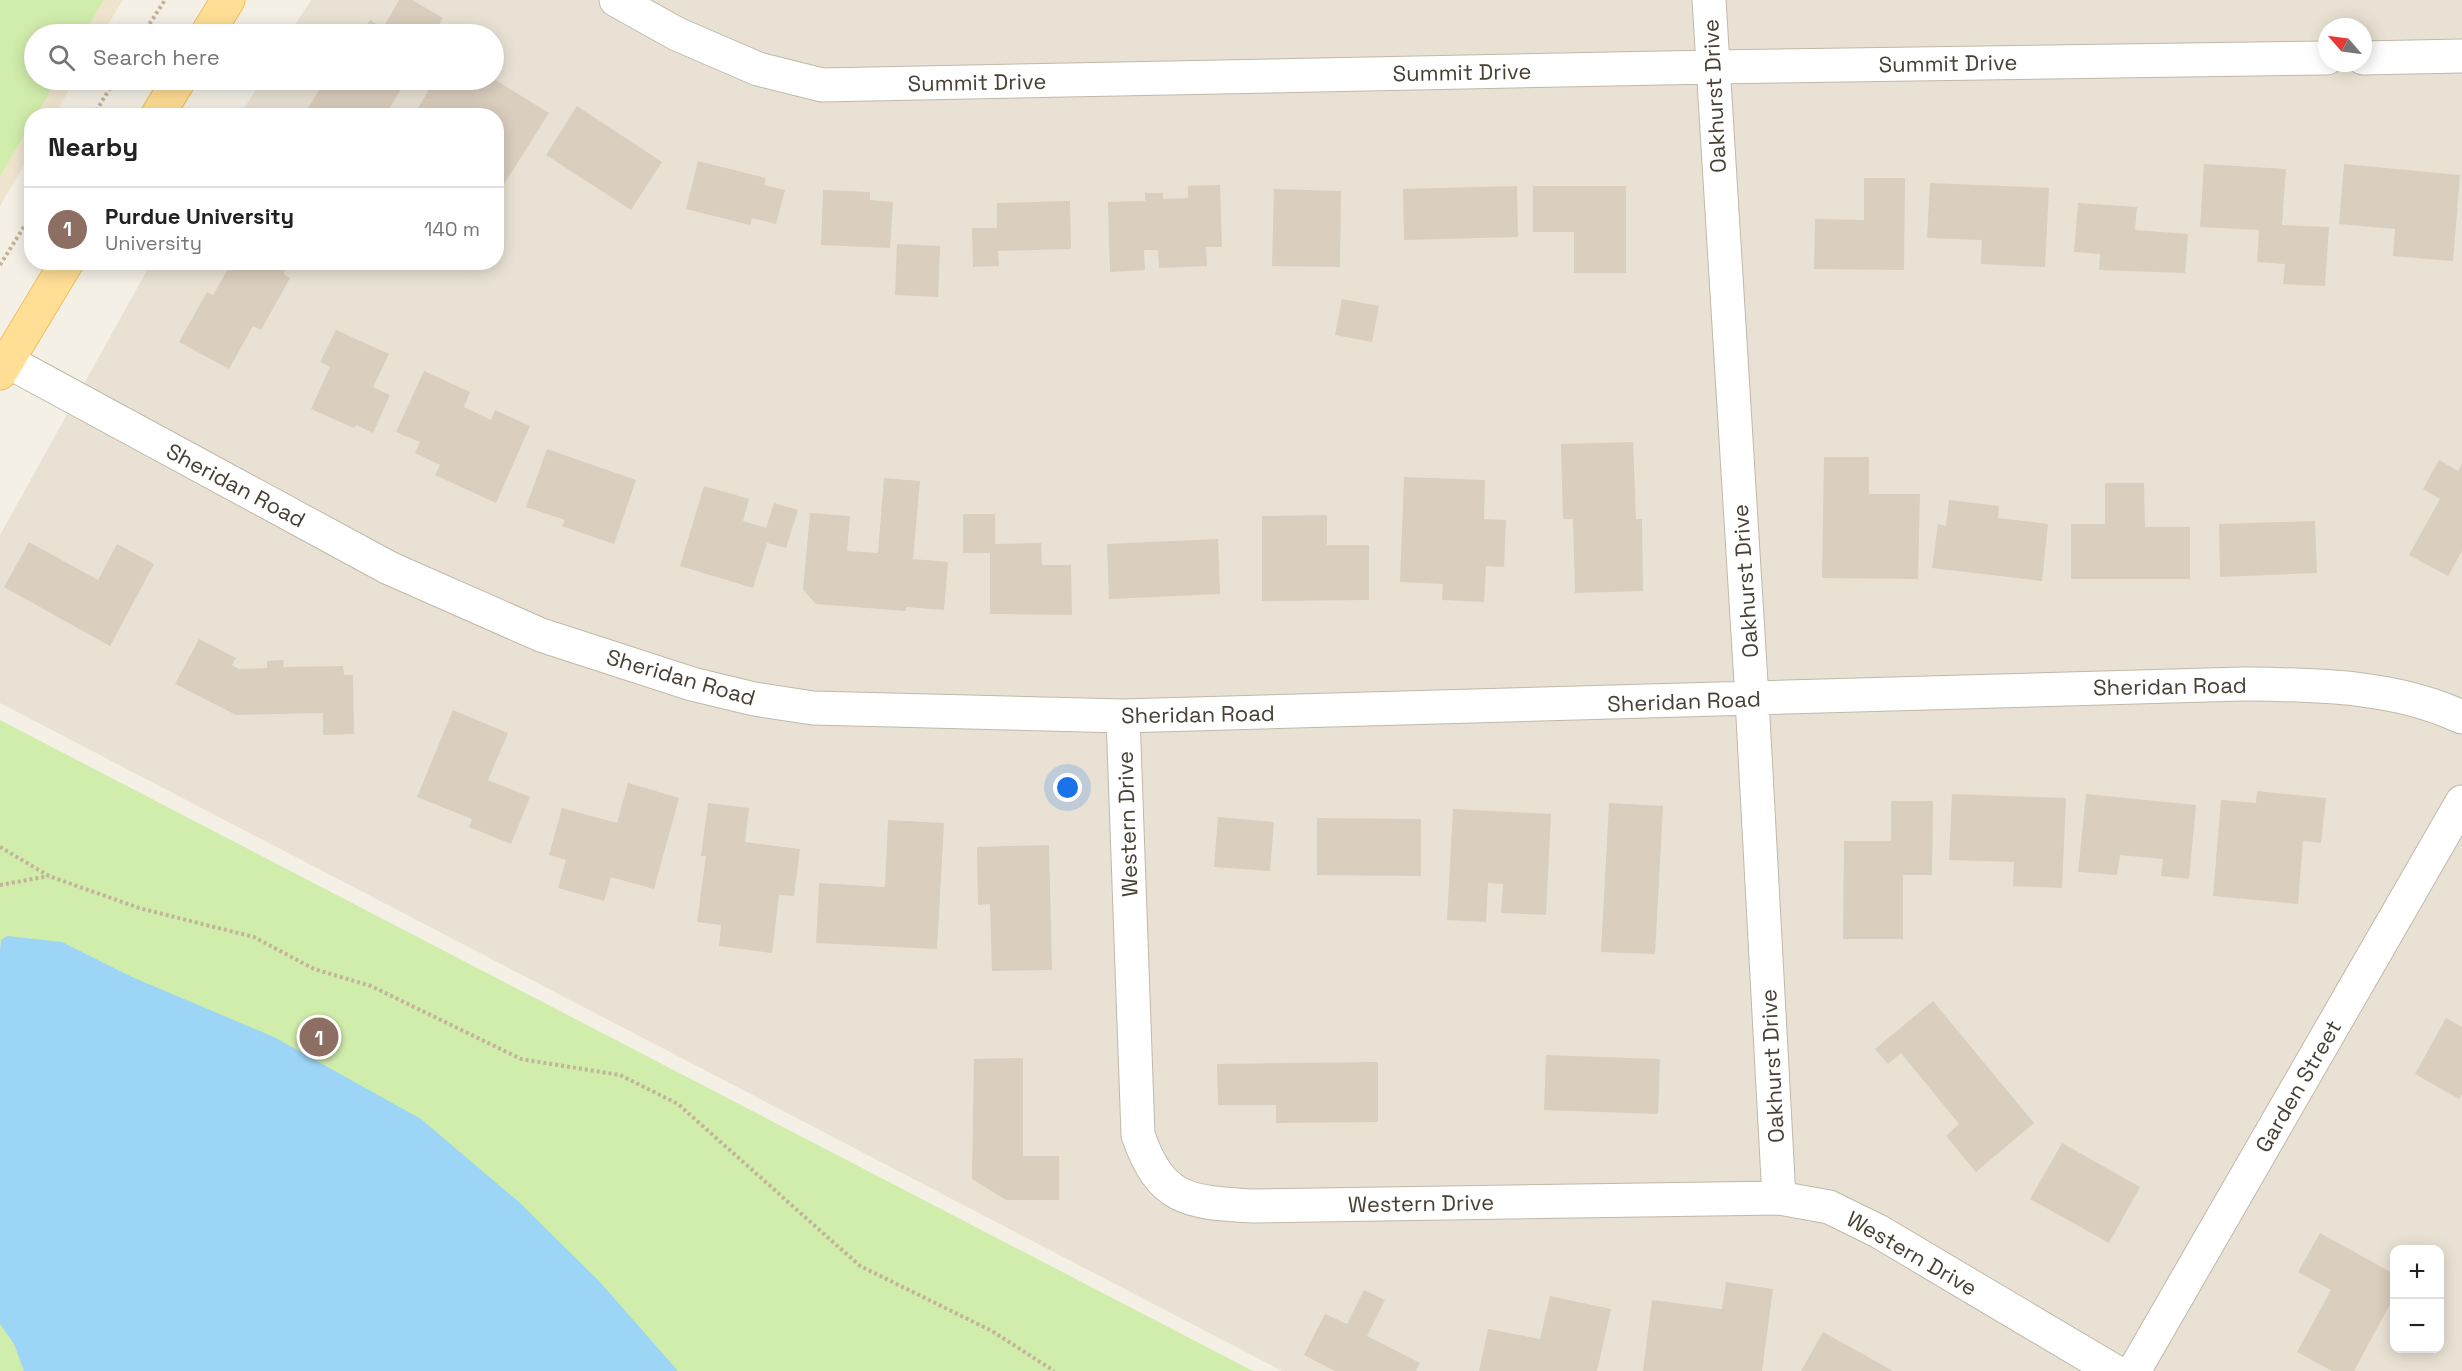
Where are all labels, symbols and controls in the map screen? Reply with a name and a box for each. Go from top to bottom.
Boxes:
street label: Oakhurst Drive [1696,18,1732,174]
north arrow [2318,18,2372,72]
search box [24,24,504,90]
icon: search [45,41,78,74]
text: Search here [93,43,220,71]
street label: Summit Drive [1878,48,2018,78]
street label: Summit Drive [1392,57,1532,87]
street label: Summit Drive [907,67,1047,97]
text: Nearby [48,130,138,164]
text: Purdue University [105,202,294,230]
text: 1 [63,216,72,242]
text: 140 m [424,216,480,242]
text: University [105,230,202,256]
street label: Sheridan Road [162,437,310,533]
street label: Oakhurst Drive [1726,503,1764,659]
street label: Sheridan Road [603,642,759,712]
street label: Sheridan Road [2093,671,2247,701]
street label: Sheridan Road [1607,684,1761,718]
street label: Sheridan Road [1121,699,1275,729]
street label: Western Drive [1110,750,1144,898]
your location [1053,773,1082,802]
street label: Oakhurst Drive [1754,988,1790,1144]
pin: 1 [300,1014,338,1060]
street label: Garden Street [2249,1015,2347,1157]
street label: Western Drive [1348,1188,1494,1218]
street label: Western Drive [1842,1204,1982,1302]
map controls [2390,1245,2444,1353]
button: + [2390,1245,2444,1299]
button: − [2390,1299,2444,1353]

